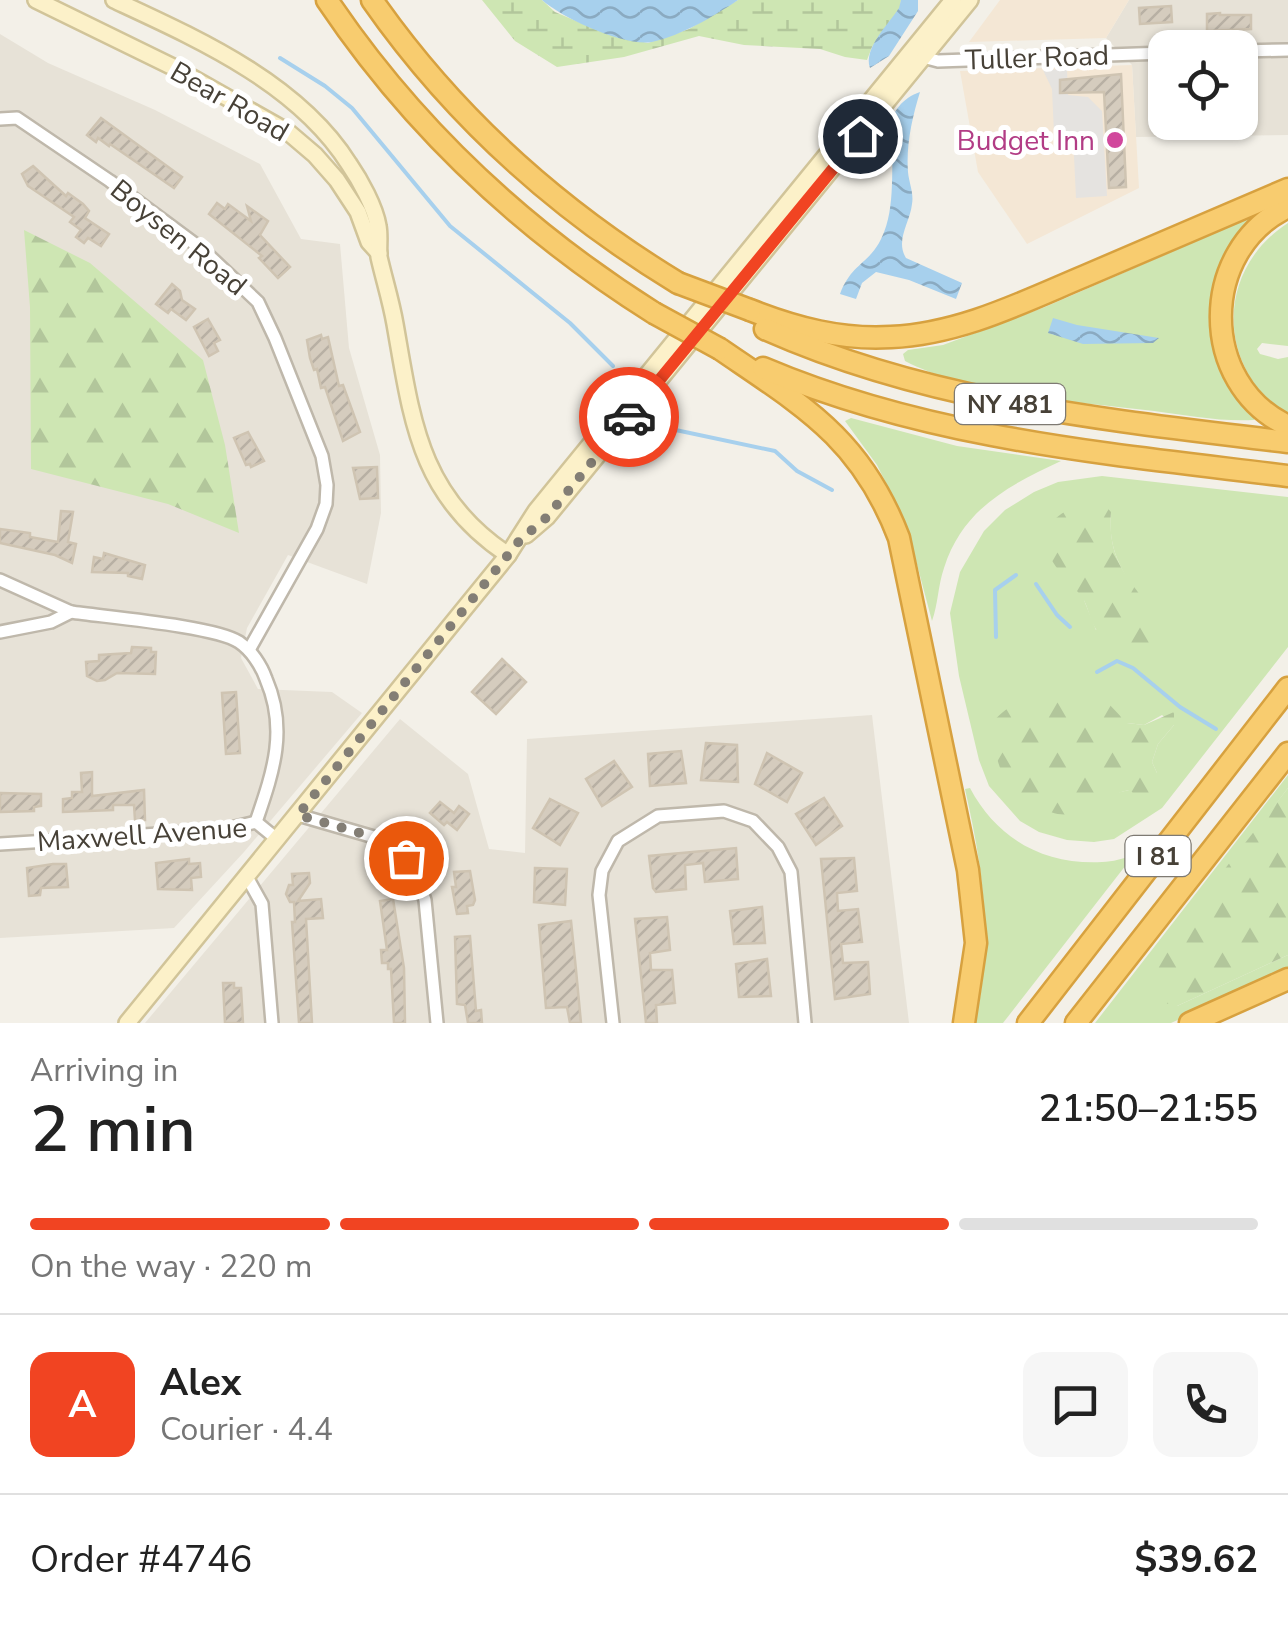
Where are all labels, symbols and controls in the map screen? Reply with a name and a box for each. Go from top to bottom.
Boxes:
map controls [1148,30,1258,140]
button: locate [1148,30,1258,140]
street label: Tuller Road [964,36,1110,80]
street label: Bear Road [163,53,296,151]
pin [818,94,903,179]
icon: home [833,109,888,164]
place label: Budget Inn [957,122,1095,160]
marker: Budget Inn [1104,129,1126,151]
street label: Boysen Road [102,171,254,304]
courier [579,367,679,467]
road number: NY 481 [955,384,1065,424]
icon: car [602,390,657,445]
street label: Maxwell Avenue [36,809,248,861]
pin [364,816,449,901]
icon: bag [379,831,434,886]
road number: I 81 [1126,836,1190,876]
text: Arriving in [30,1049,178,1092]
text: 21:50–21:55 [1039,1083,1258,1134]
text: 2 min [30,1085,196,1174]
text: On the way · 220 m [30,1245,312,1288]
button: chat [1023,1352,1128,1457]
button: phone [1153,1352,1258,1457]
text: Alex [160,1357,241,1408]
text: A [68,1379,97,1430]
text: Courier · 4.4 [160,1408,333,1451]
text: Order #4746 [30,1534,252,1585]
text: $39.62 [1135,1534,1258,1585]

